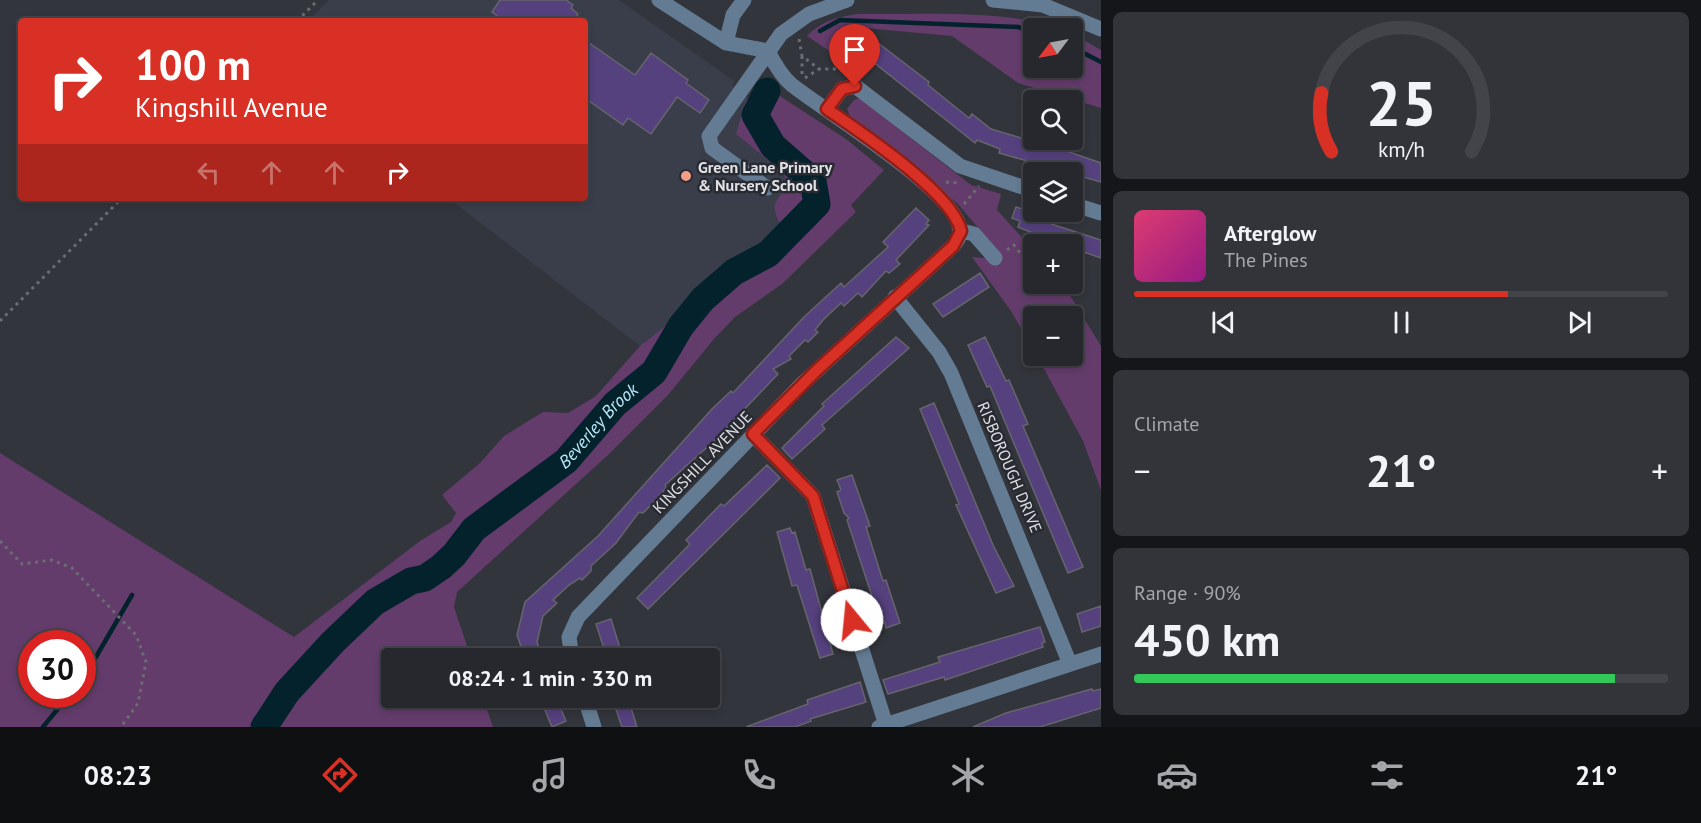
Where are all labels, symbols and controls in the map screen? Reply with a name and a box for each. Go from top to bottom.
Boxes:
north arrow [1023,18,1083,78]
map controls [1023,18,1083,366]
pin [829,24,880,86]
icon: arrive [838,33,871,66]
text: 100 m [135,37,251,92]
icon: right [36,42,114,120]
text: 25 [1366,63,1436,144]
text: Kingshill Avenue [135,90,328,124]
button: search [1023,90,1083,150]
text: km/h [1377,136,1424,164]
icon: left [192,156,225,189]
icon: ahead [255,156,288,189]
icon: ahead [318,156,351,189]
icon: right [381,156,414,189]
place label: Green Lane Primary & Nursery School [698,157,832,195]
button: layers [1023,162,1083,222]
marker: Green Lane Primary & Nursery School [679,169,693,183]
text: Afterglow [1224,219,1316,247]
button: + [1023,234,1083,294]
text: The Pines [1224,247,1308,273]
button: − [1023,306,1083,366]
icon: previous [1207,306,1240,339]
icon: pause [1385,306,1418,339]
icon: next [1563,306,1596,339]
water label: Beverley Brook [554,377,643,473]
street label: RISBOROUGH DRIVE [973,399,1047,535]
street label: KINGSHILL AVENUE [648,407,756,517]
text: Climate [1134,411,1200,437]
text: 21° [1366,441,1436,499]
text: − [1134,449,1151,492]
text: + [1651,449,1668,492]
text: Range · 90% [1134,580,1241,606]
position arrow [820,588,884,652]
text: 450 km [1134,610,1280,668]
speed limit sign: 30 [18,630,96,708]
text: 08:24 · 1 min · 330 m [449,664,652,692]
icon: directions [319,754,361,796]
icon: music [529,754,571,796]
icon: phone [738,754,780,796]
icon: climate [947,754,989,796]
icon: car [1156,754,1198,796]
icon: filters [1366,754,1408,796]
text: 08:23 [84,758,152,792]
text: 21° [1575,758,1617,792]

